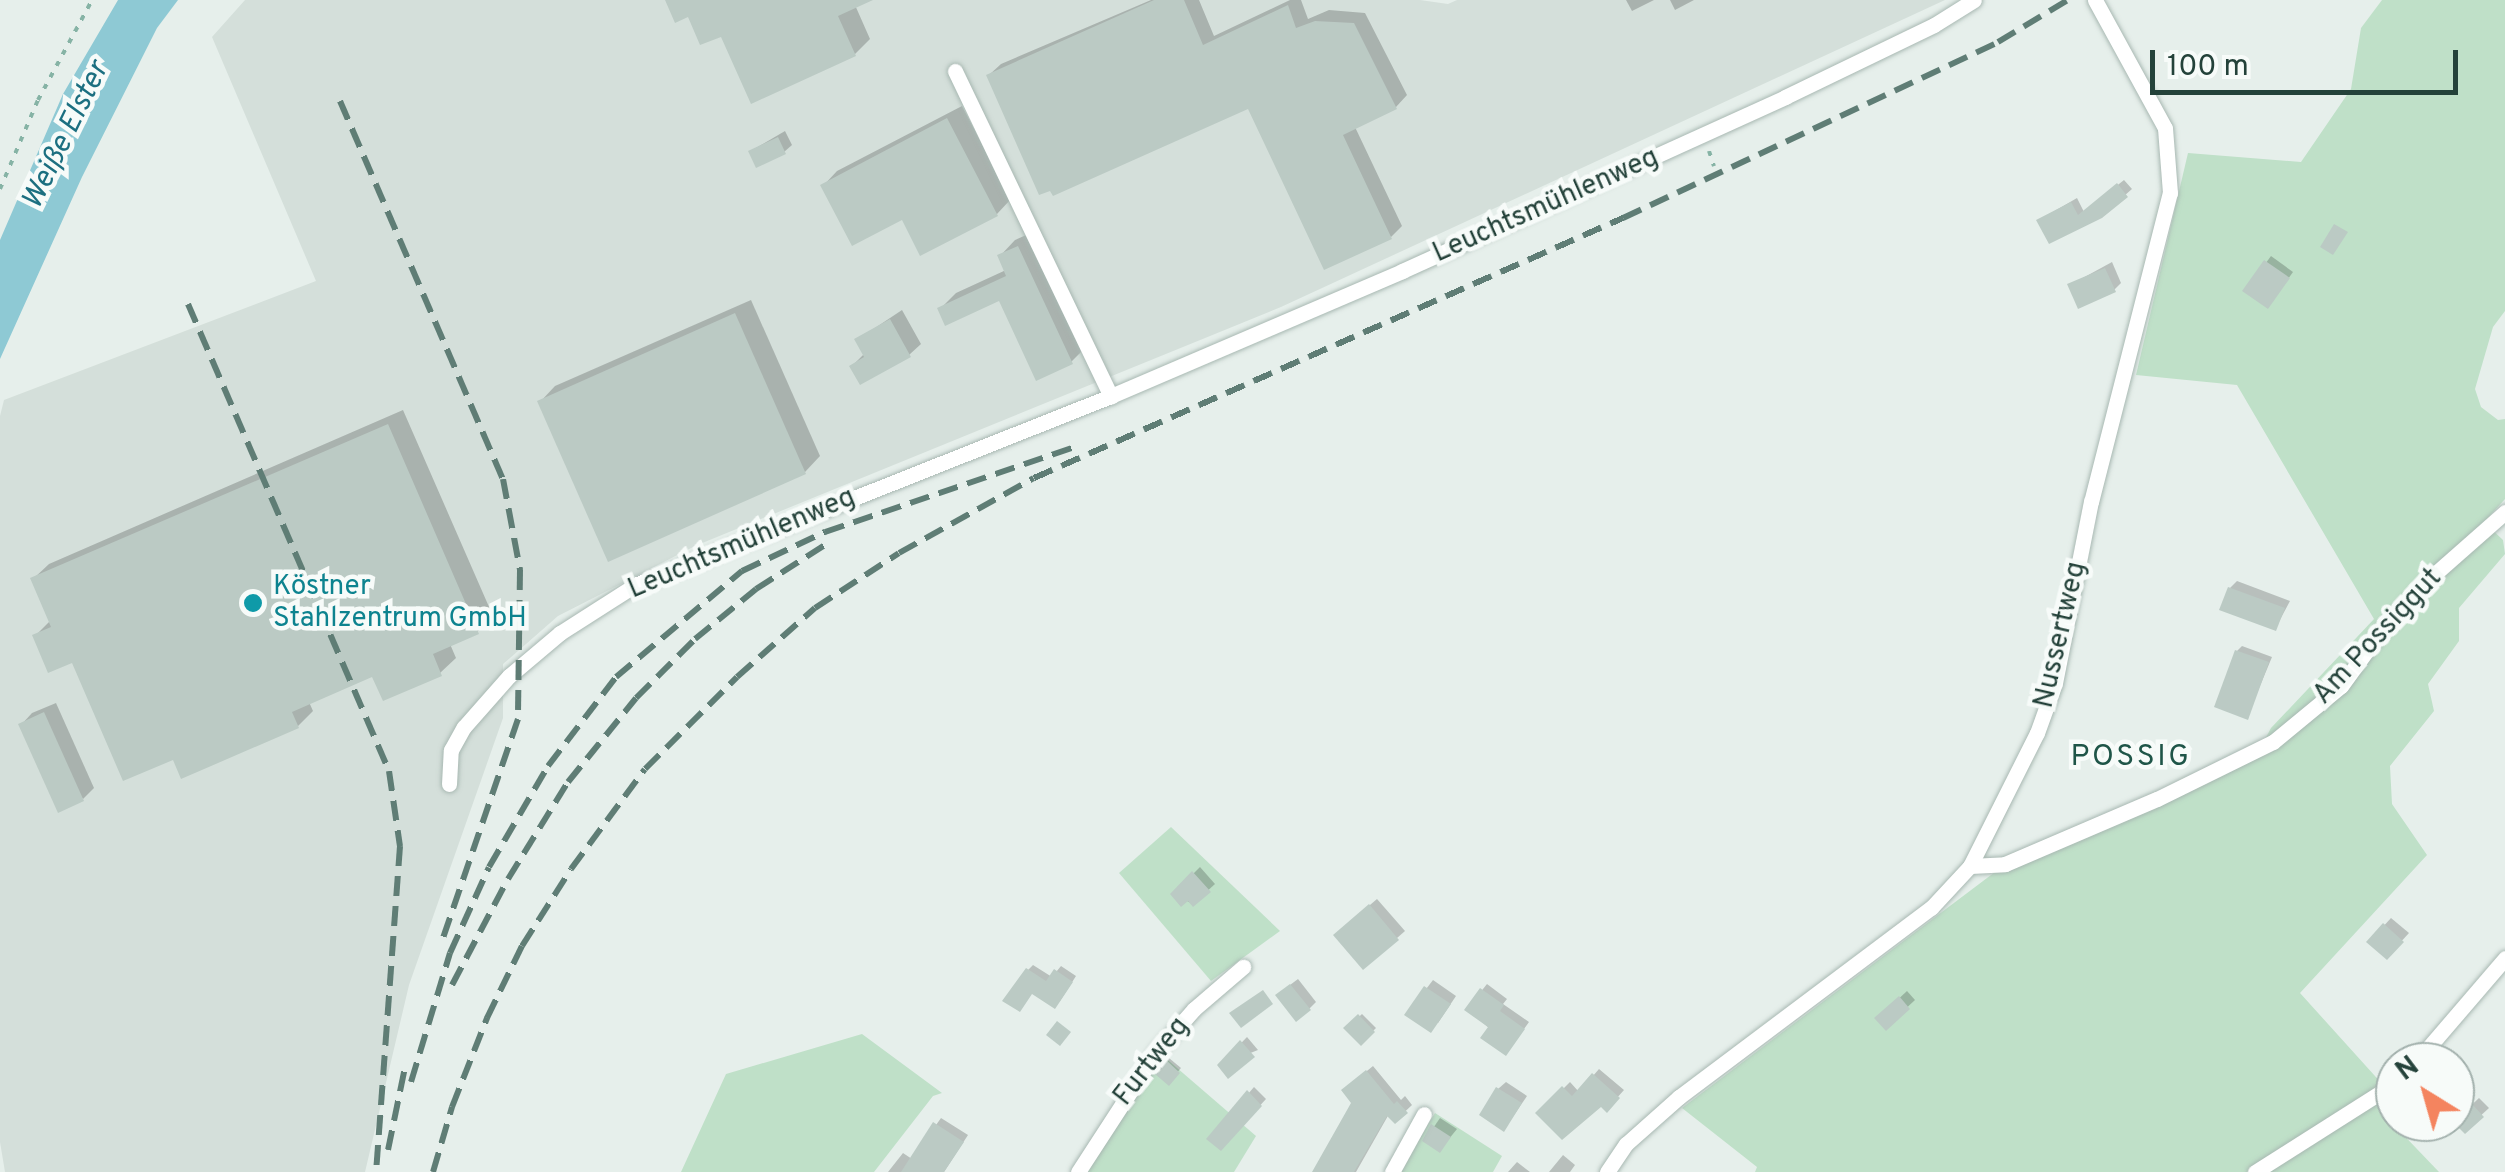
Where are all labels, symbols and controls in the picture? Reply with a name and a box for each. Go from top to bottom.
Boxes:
scale bar [2155,30,2462,92]
text: 100 m [2167,49,2249,86]
water label: Weiße Elster [16,56,118,216]
street label: Leuchtsmühlenweg [1428,141,1664,271]
street label: Leuchtsmühlenweg [623,481,861,607]
street label: Nussertweg [2028,558,2094,712]
street label: Am Possiggut [2307,562,2449,712]
place label: Köstner Stahlzentrum GmbH [273,570,527,636]
marker: Köstner Stahlzentrum GmbH [242,592,264,614]
district label: POSSIG [2071,740,2191,776]
street label: Furtweg [1107,1011,1197,1113]
north arrow [2375,1042,2475,1142]
text: N [2389,1049,2427,1090]

